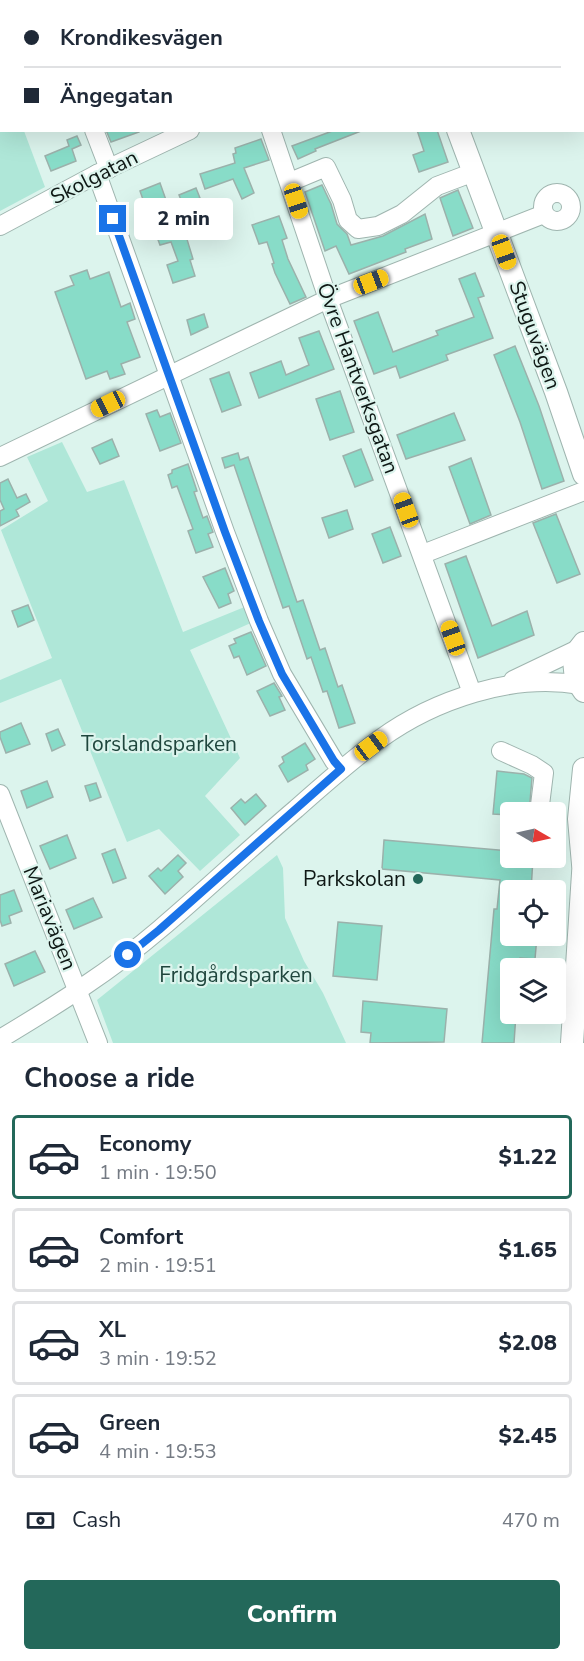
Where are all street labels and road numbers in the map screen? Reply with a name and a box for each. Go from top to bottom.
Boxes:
street label: Skolgatan [45,143,143,211]
street label: Stuguvägen [502,277,568,393]
street label: Övre Hantverksgatan [310,279,406,477]
street label: Mariavägen [16,862,84,974]

